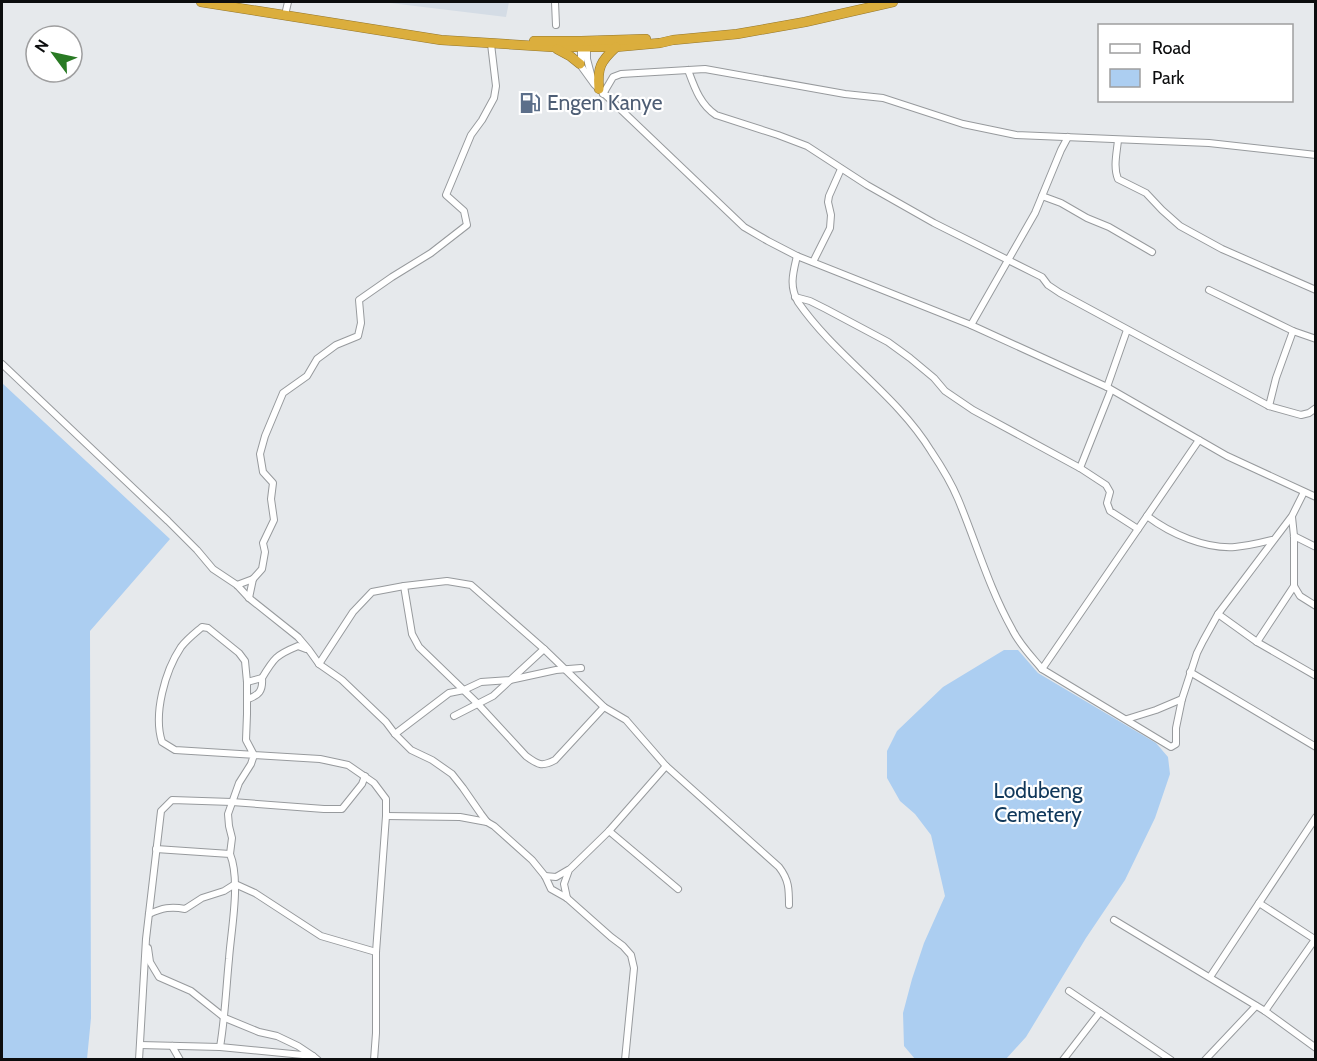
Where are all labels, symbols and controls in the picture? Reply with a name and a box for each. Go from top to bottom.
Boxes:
north arrow [24,24,84,84]
legend [1098,24,1293,102]
text: N [31,36,53,56]
text: Road [1152,37,1191,59]
text: Park [1152,67,1185,89]
place label: Engen Kanye [547,90,663,115]
fuel station icon: Engen Kanye [518,91,542,115]
park label: Lodubeng Cemetery [993,778,1083,827]

